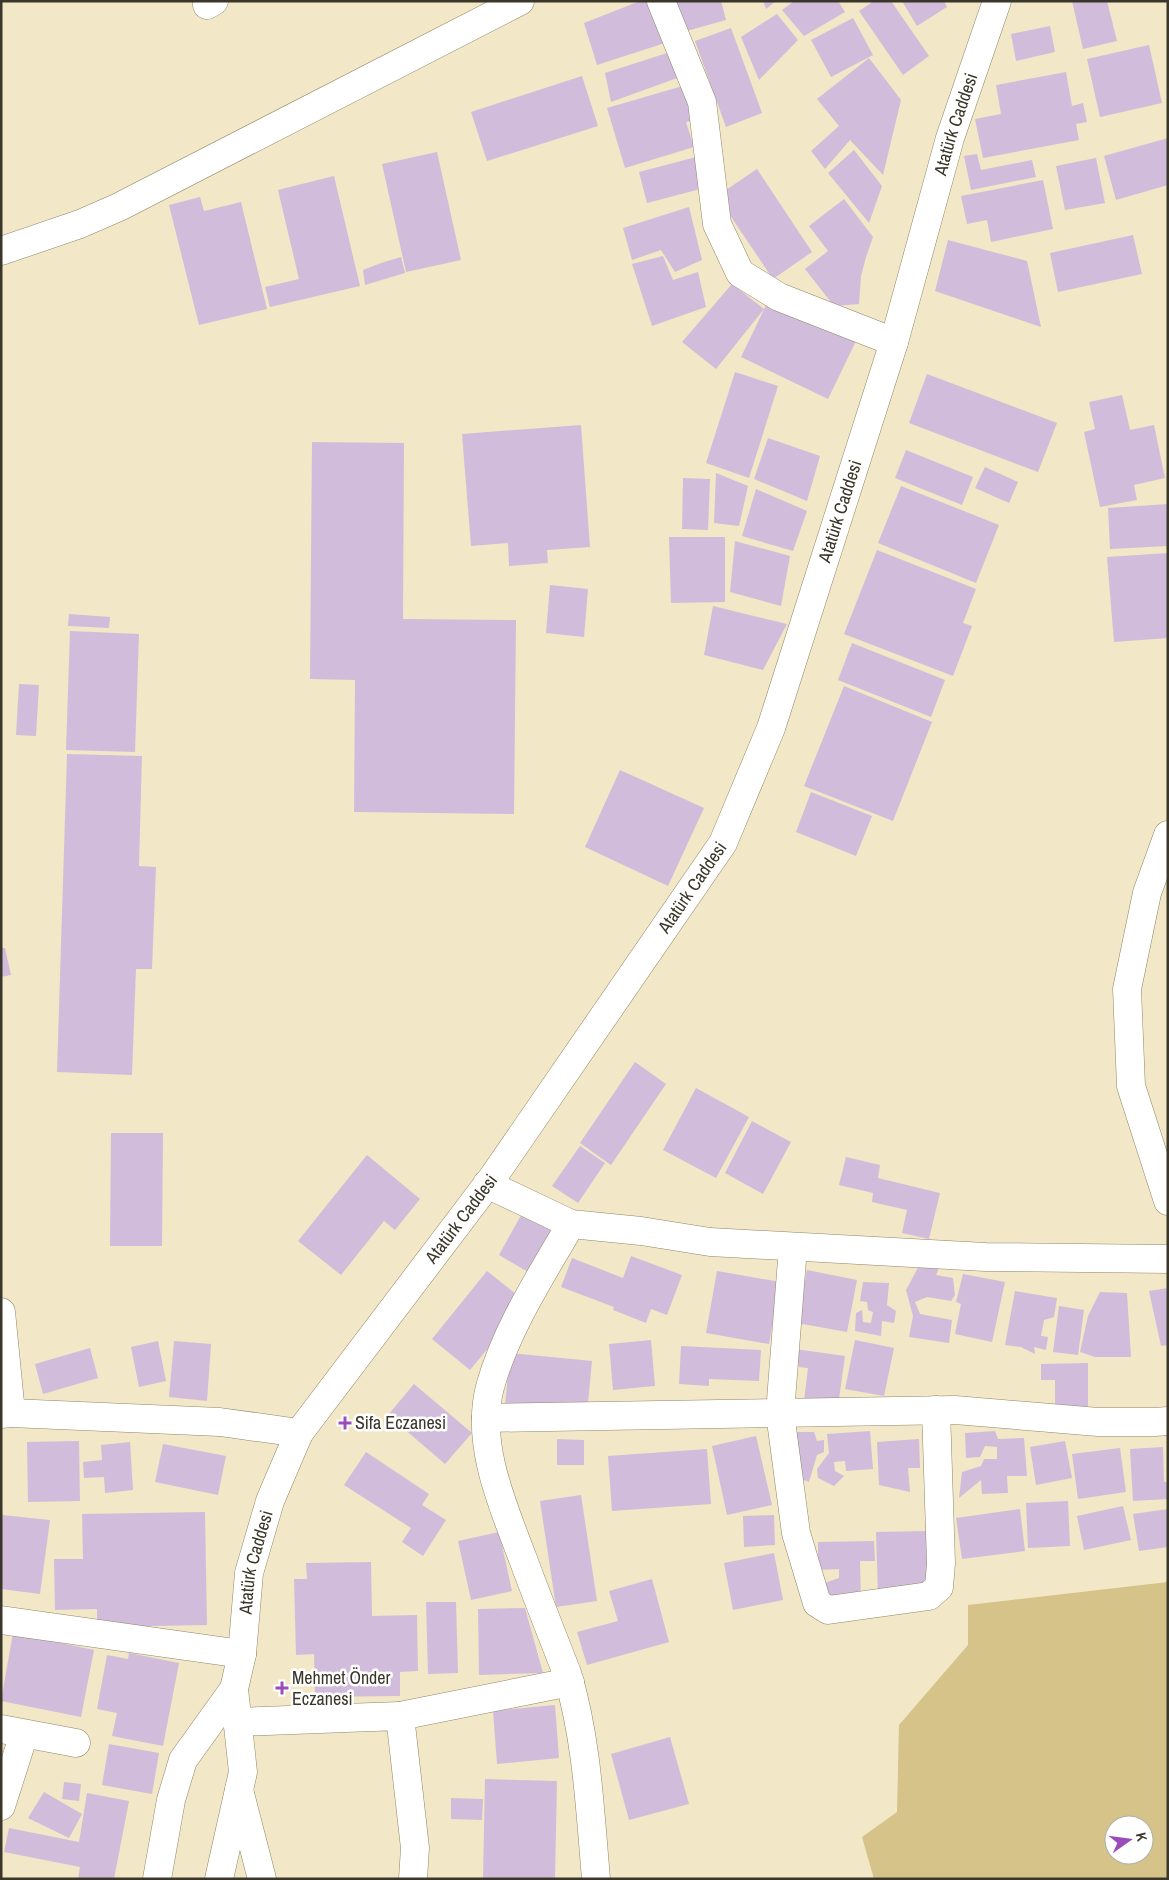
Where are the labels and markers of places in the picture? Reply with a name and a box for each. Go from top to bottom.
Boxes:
place label: Sifa Eczanesi [355,1410,446,1435]
marker: Sifa Eczanesi [339,1417,351,1429]
place label: Mehmet Önder Eczanesi [292,1665,391,1711]
marker: Mehmet Önder Eczanesi [276,1682,288,1694]

